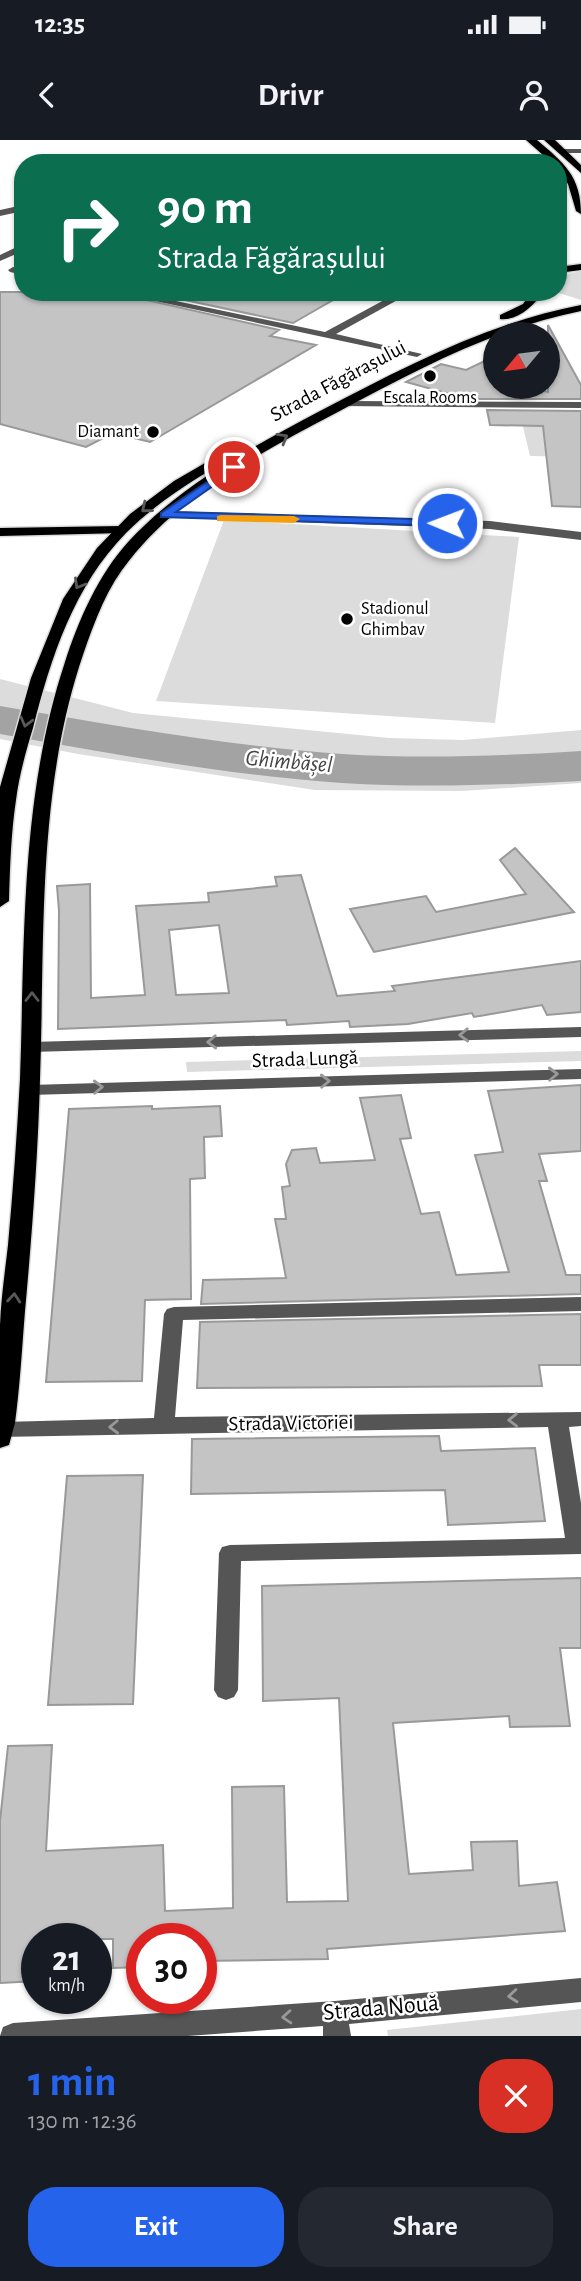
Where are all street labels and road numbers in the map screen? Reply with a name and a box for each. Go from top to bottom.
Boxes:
street label: Strada Făgărașului [267,336,410,427]
street label: Strada Lungă [251,1047,359,1071]
street label: Strada Victoriei [228,1411,354,1435]
street label: Strada Nouă [322,1991,440,2025]

